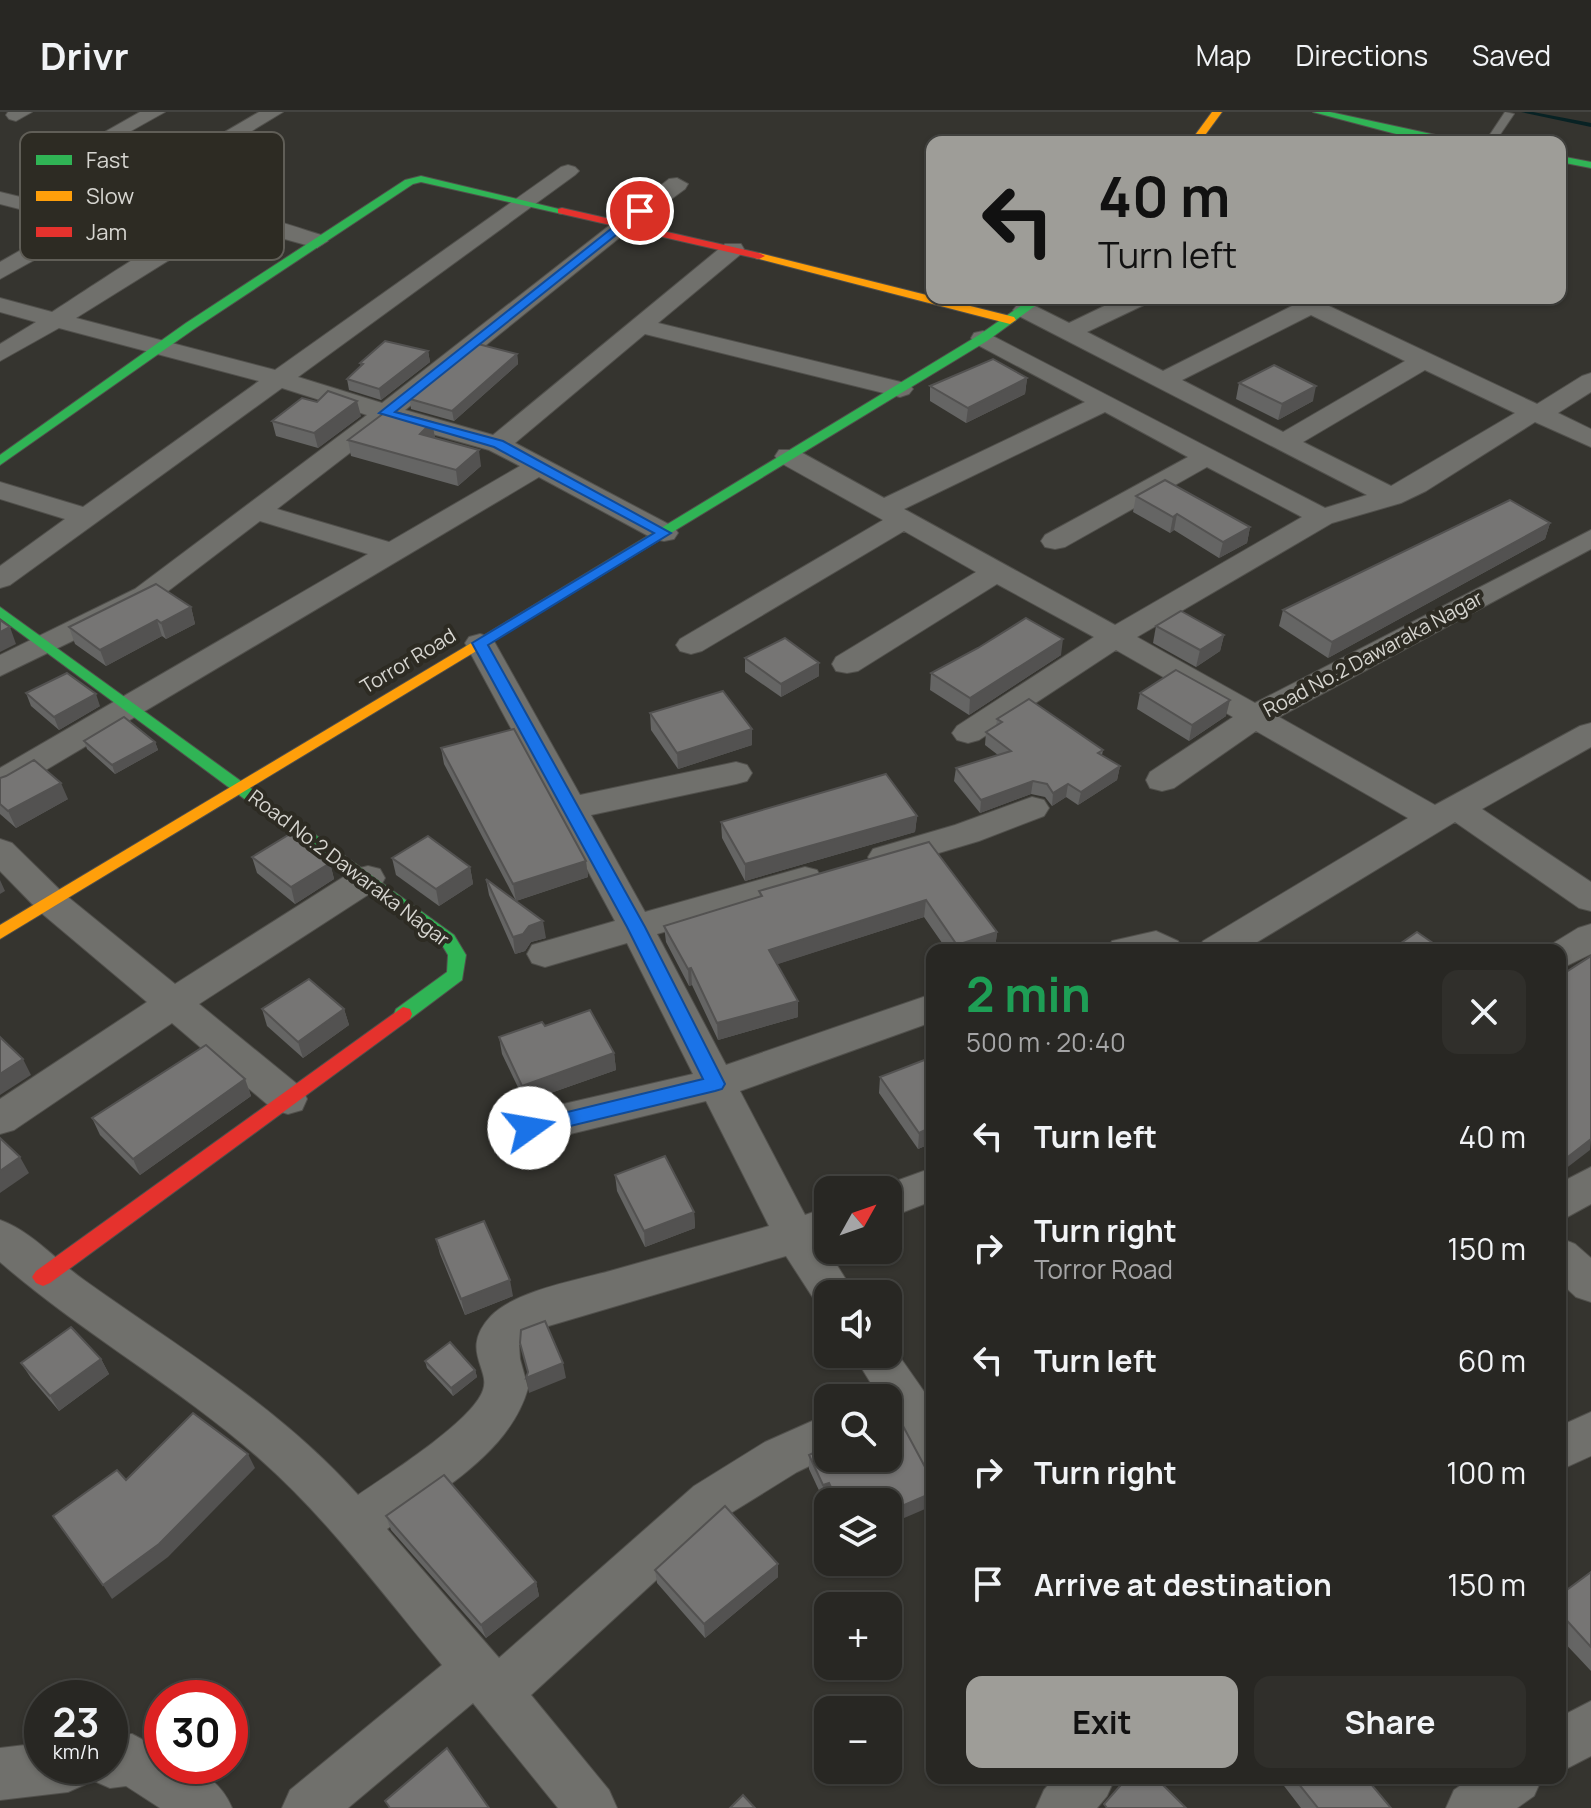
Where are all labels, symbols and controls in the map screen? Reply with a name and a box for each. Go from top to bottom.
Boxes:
text: Drivr [40,29,129,81]
text: Map [1196,36,1251,74]
text: Directions [1295,36,1428,74]
text: Saved [1472,36,1551,74]
legend [20,132,284,260]
text: Fast [86,145,129,175]
text: 40 m [1098,157,1230,234]
icon: left [966,168,1070,272]
pin [606,177,674,245]
text: Slow [86,181,134,211]
icon: arrive [618,189,662,233]
text: Jam [86,217,127,247]
text: Turn left [1098,230,1237,279]
street label: Road No.2 Dawaraka Nagar [1258,584,1487,723]
street label: Torror Road [355,621,460,700]
street label: Road No.2 Dawaraka Nagar [243,783,455,952]
text: 2 min [966,961,1091,1026]
button: close [1442,970,1526,1054]
text: 500 m · 20:40 [966,1024,1126,1060]
position arrow [487,1086,571,1170]
icon: left [966,1114,1010,1158]
text: Turn left [1034,1116,1157,1157]
text: 40 m [1459,1116,1526,1157]
north arrow [814,1176,902,1264]
map controls [814,1176,902,1784]
text: Turn right [1034,1210,1177,1251]
icon: right [966,1226,1010,1270]
text: 150 m [1447,1228,1526,1269]
text: Torror Road [1034,1251,1173,1287]
button: sound [814,1280,902,1368]
icon: left [966,1338,1010,1382]
text: Turn left [1034,1340,1157,1381]
text: 60 m [1458,1340,1526,1381]
button: search [814,1384,902,1472]
icon: right [966,1450,1010,1494]
text: Turn right [1034,1452,1177,1493]
text: 100 m [1446,1452,1526,1493]
button: layers [814,1488,902,1576]
icon: arrive [966,1562,1010,1606]
text: Arrive at destination [1034,1564,1332,1605]
text: 150 m [1447,1564,1526,1605]
button: + [814,1592,902,1680]
button: Exit [966,1676,1238,1768]
button: Share [1254,1676,1526,1768]
speed limit sign: 30 [144,1680,248,1784]
text: 23 [52,1694,100,1749]
button: − [814,1696,902,1784]
text: km/h [53,1738,99,1765]

